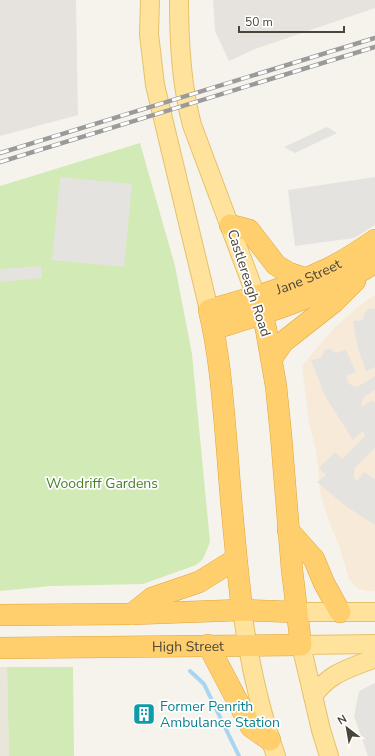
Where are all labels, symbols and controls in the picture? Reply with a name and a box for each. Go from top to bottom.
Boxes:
scale bar [239,8,344,34]
text: 50 m [245,14,273,30]
street label: Castlereagh Road [223,227,275,339]
street label: Jane Street [272,254,345,299]
park label: Woodriff Gardens [46,474,158,493]
street label: High Street [152,636,224,656]
place label: Former Penrith Ambulance Station [160,697,280,732]
building icon: Former Penrith Ambulance Station [131,701,157,727]
north arrow [327,708,367,748]
text: N [335,711,349,728]

